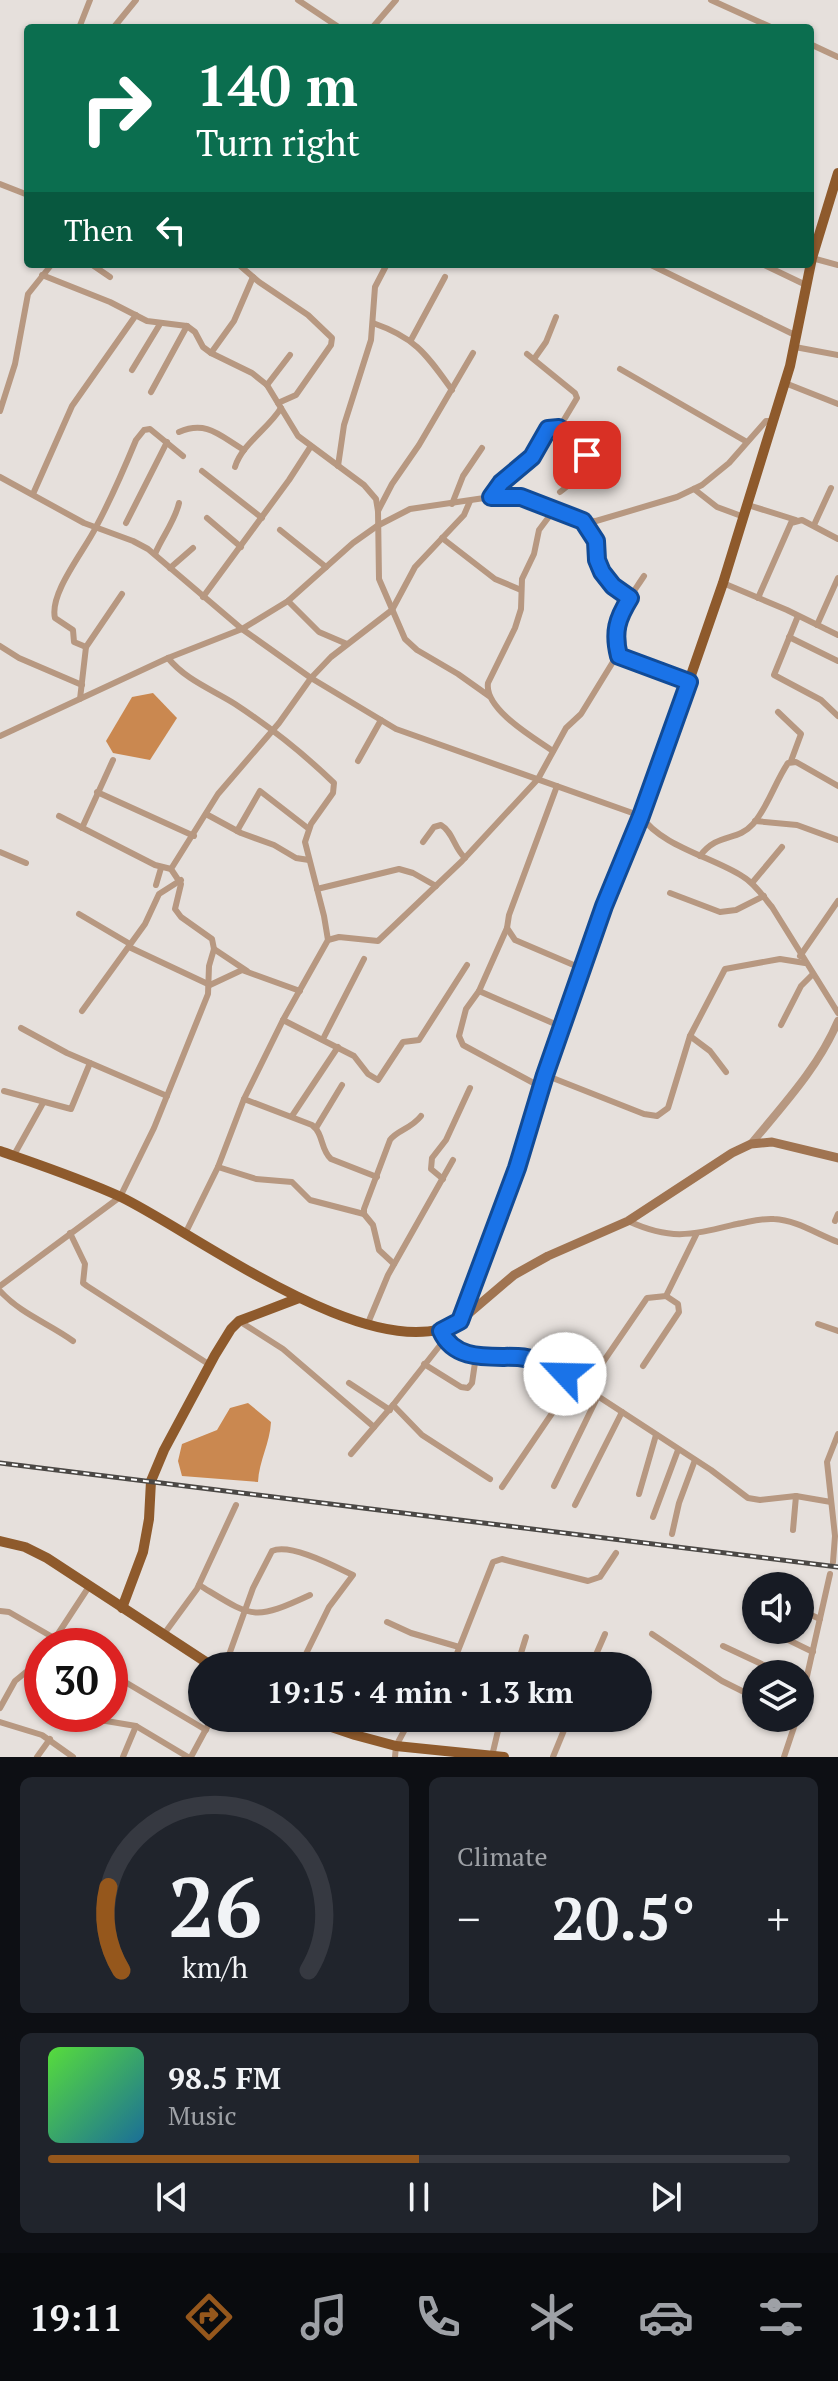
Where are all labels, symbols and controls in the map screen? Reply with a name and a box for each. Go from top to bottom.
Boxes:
text: 140 m [196,48,358,122]
icon: right [64,56,168,160]
text: Turn right [196,119,360,166]
icon: left [149,208,193,252]
text: Then [64,210,133,250]
pin [553,421,621,489]
icon: arrive [565,433,609,477]
position arrow [523,1332,607,1416]
map controls [742,1572,814,1732]
button: sound [742,1572,814,1644]
speed limit sign: 30 [24,1628,128,1732]
button: layers [742,1660,814,1732]
text: 19:15 · 4 min · 1.3 km [267,1672,573,1712]
text: Climate [457,1839,548,1873]
text: 26 [167,1851,262,1961]
text: 20.5° [551,1878,696,1957]
text: − [457,1889,480,1948]
text: + [767,1889,790,1948]
text: km/h [181,1948,248,1986]
text: 98.5 FM [168,2058,281,2098]
text: Music [168,2098,237,2132]
icon: previous [150,2175,194,2219]
icon: pause [397,2175,441,2219]
icon: next [644,2175,688,2219]
icon: directions [181,2289,237,2345]
icon: music [296,2289,352,2345]
icon: phone [410,2289,466,2345]
icon: climate [524,2289,580,2345]
icon: car [638,2289,694,2345]
icon: filters [753,2289,809,2345]
text: 19:11 [29,2294,123,2341]

